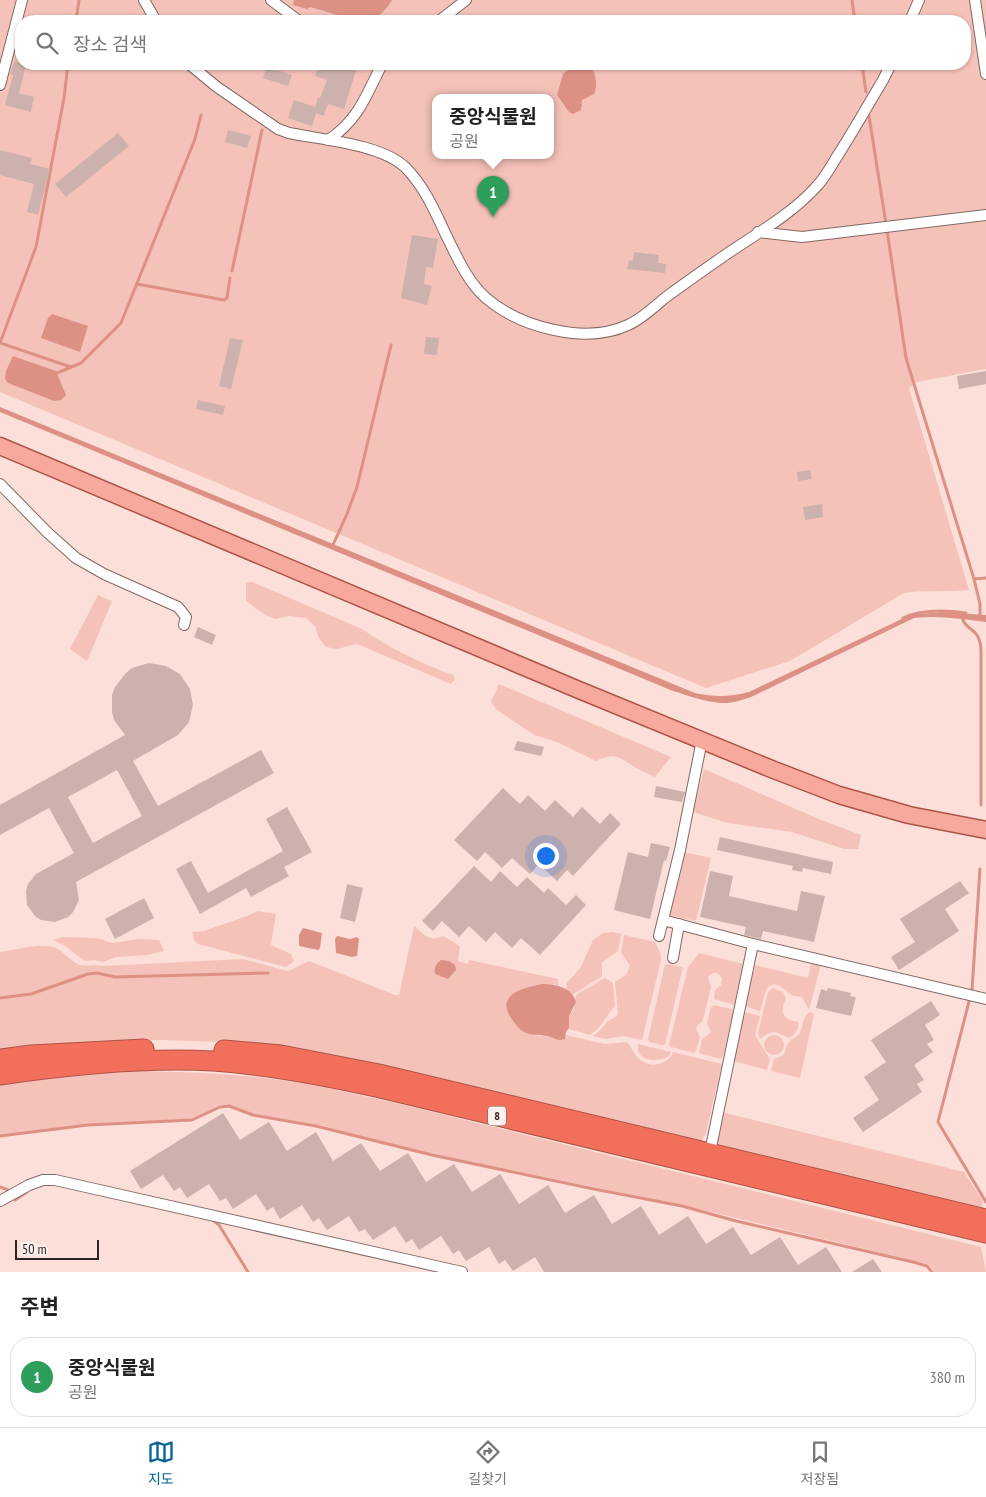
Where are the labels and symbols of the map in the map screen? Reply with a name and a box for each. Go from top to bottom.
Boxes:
pin: 1 [477,176,509,217]
your location [533,843,559,869]
road number: 8 [488,1106,506,1126]
scale bar [15,1237,99,1260]

